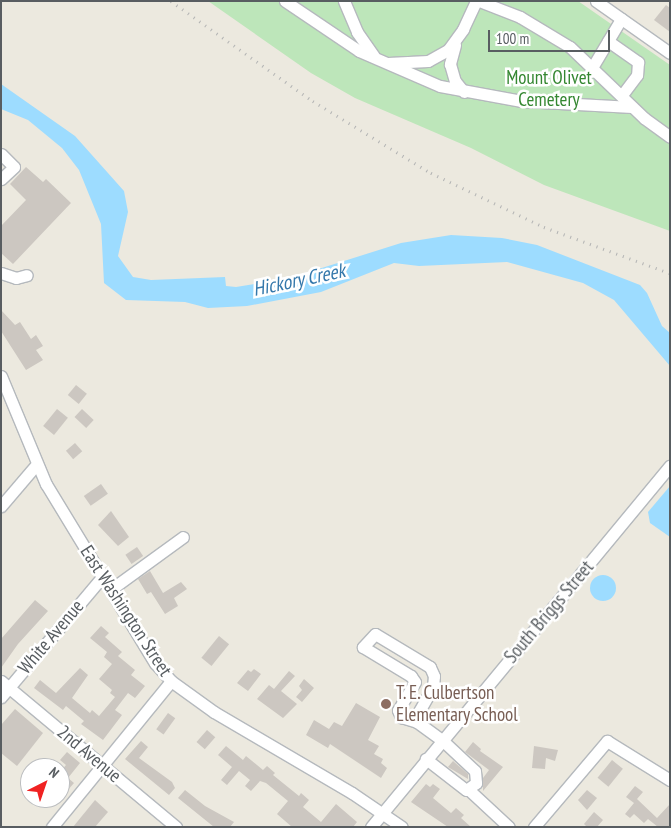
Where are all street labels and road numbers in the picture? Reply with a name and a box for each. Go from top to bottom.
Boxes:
street label: East Washington Street [75,541,177,681]
street label: South Briggs Street [500,556,598,668]
street label: White Avenue [13,595,89,679]
street label: 2nd Avenue [52,720,126,788]

